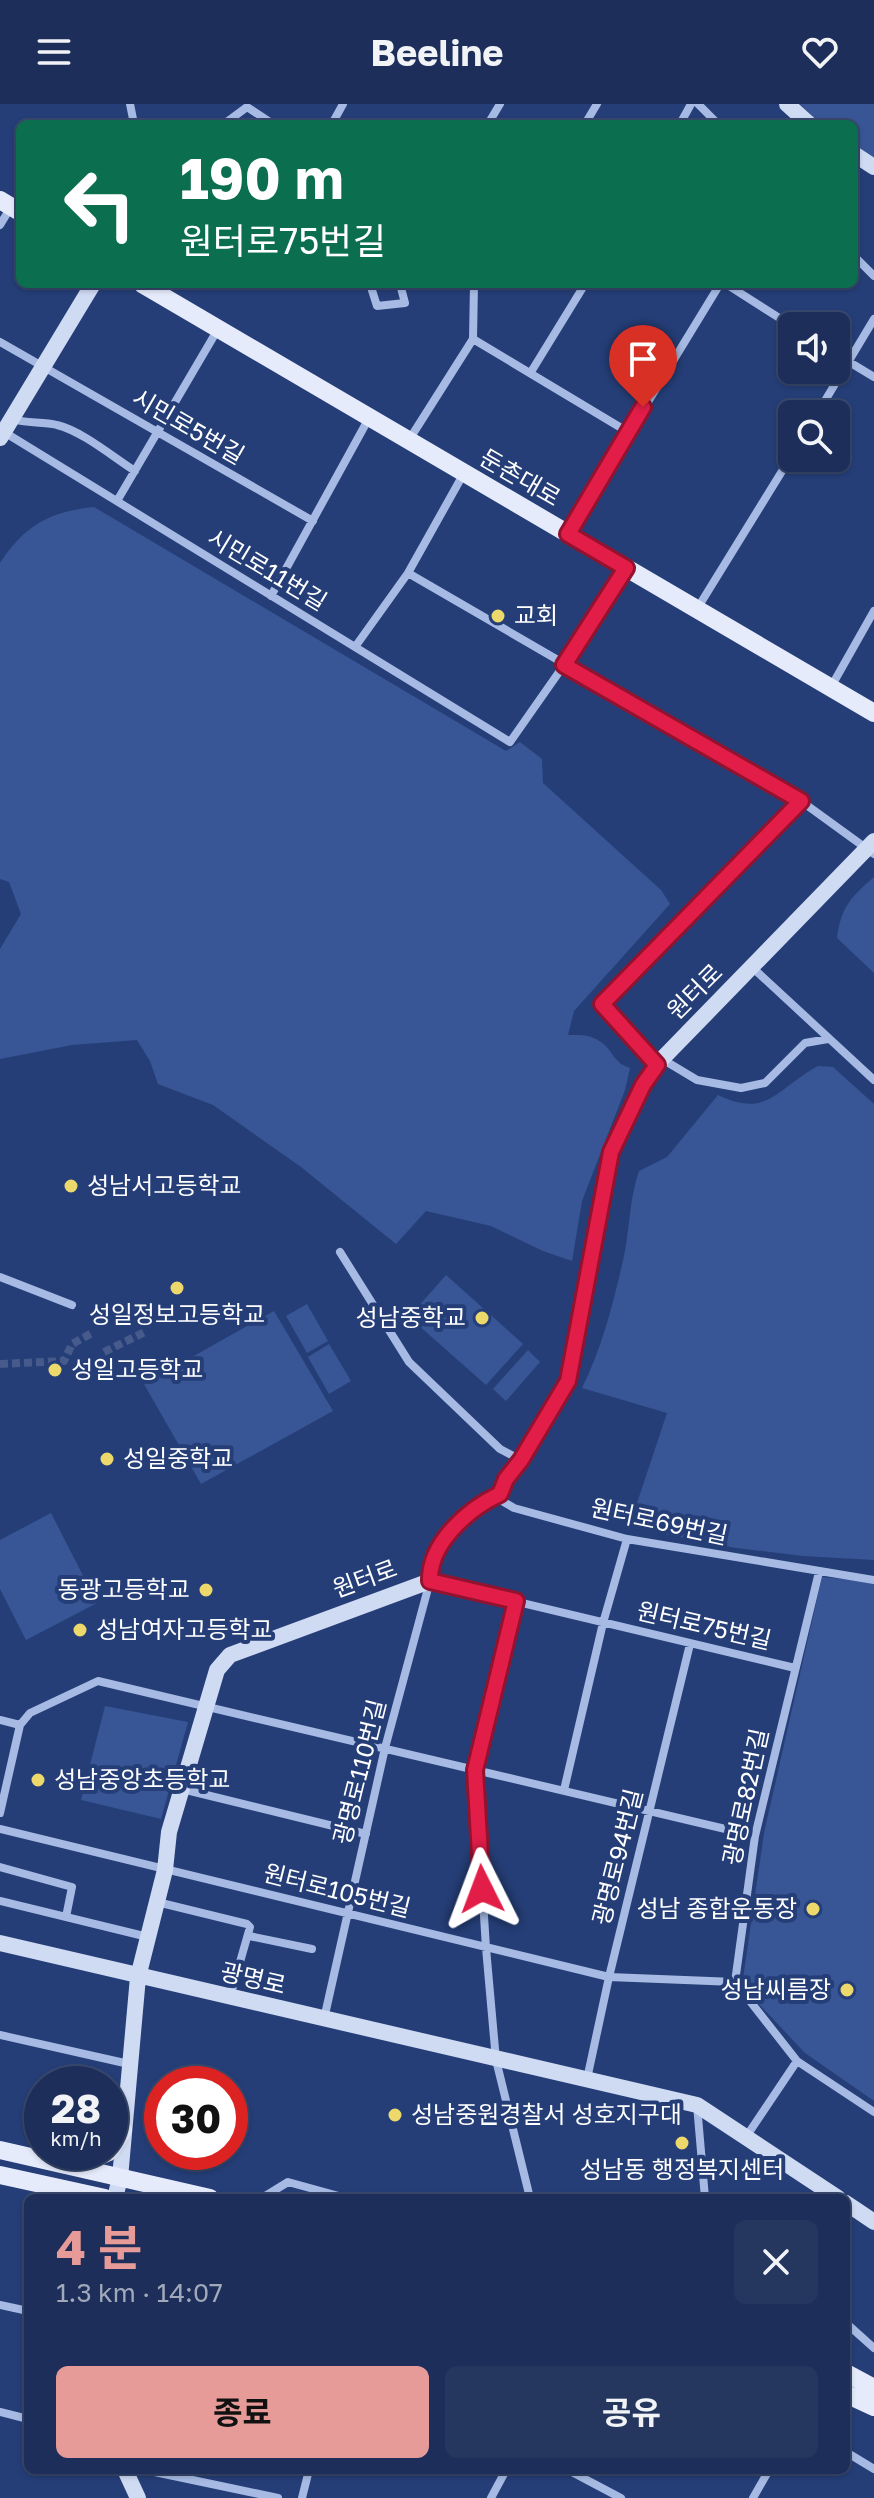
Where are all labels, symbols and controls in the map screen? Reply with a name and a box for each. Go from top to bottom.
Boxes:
icon: menu [32,30,76,74]
icon: heart [798,30,842,74]
text: Beeline [371,31,503,74]
text: 190 m [180,144,344,211]
icon: left [48,152,152,256]
text: 원터로75번길 [180,219,386,262]
map controls [778,312,850,472]
button: sound [778,312,850,384]
pin [609,325,677,407]
icon: arrive [621,337,665,381]
street label: 시민로5번길 [128,382,250,469]
button: search [778,400,850,472]
street label: 둔촌대로 [475,442,566,511]
street label: 시민로11번길 [203,522,333,616]
place label: 교회 [514,600,558,629]
marker: 교회 [489,607,507,625]
street label: 원터로 [660,957,728,1025]
place label: 성남서고등학교 [87,1170,242,1199]
marker: 성남서고등학교 [62,1177,80,1195]
marker: 성일정보고등학교 [168,1279,186,1297]
place label: 성일정보고등학교 [89,1299,265,1328]
place label: 성남중학교 [356,1302,466,1331]
marker: 성남중학교 [473,1309,491,1327]
place label: 성일고등학교 [71,1354,203,1383]
marker: 성일고등학교 [46,1361,64,1379]
place label: 성일중학교 [123,1443,233,1472]
marker: 성일중학교 [98,1450,116,1468]
street label: 원터로69번길 [588,1492,731,1549]
street label: 원터로 [328,1553,401,1603]
place label: 동광고등학교 [58,1574,190,1603]
marker: 동광고등학교 [197,1581,215,1599]
street label: 원터로75번길 [634,1595,774,1654]
place label: 성남여자고등학교 [96,1614,273,1643]
marker: 성남여자고등학교 [71,1621,89,1639]
street label: 광명로110번길 [327,1696,391,1847]
street label: 광명로82번길 [716,1726,773,1868]
place label: 성남중앙초등학교 [54,1764,231,1793]
marker: 성남중앙초등학교 [29,1771,47,1789]
street label: 광명로94번길 [586,1785,647,1928]
position arrow [440,1847,524,1931]
street label: 원터로105번길 [261,1857,414,1922]
place label: 성남 종합운동장 [636,1893,797,1922]
marker: 성남 종합운동장 [804,1900,822,1918]
street label: 광명로 [218,1956,289,1999]
place label: 성남씨름장 [721,1974,831,2003]
marker: 성남씨름장 [838,1981,856,1999]
speed limit sign: 30 [144,2066,248,2170]
text: 28 [51,2084,101,2132]
place label: 성남중원경찰서 성호지구대 [411,2099,682,2128]
marker: 성남중원경찰서 성호지구대 [386,2106,404,2124]
text: km/h [51,2126,101,2150]
marker: 성남동 행정복지센터 [673,2134,691,2152]
place label: 성남동 행정복지센터 [580,2154,784,2183]
text: 4 분 [56,2218,142,2276]
button: close [734,2220,818,2304]
text: 1.3 km · 14:07 [56,2277,223,2308]
button: 종료 [56,2366,429,2458]
button: 공유 [445,2366,818,2458]

